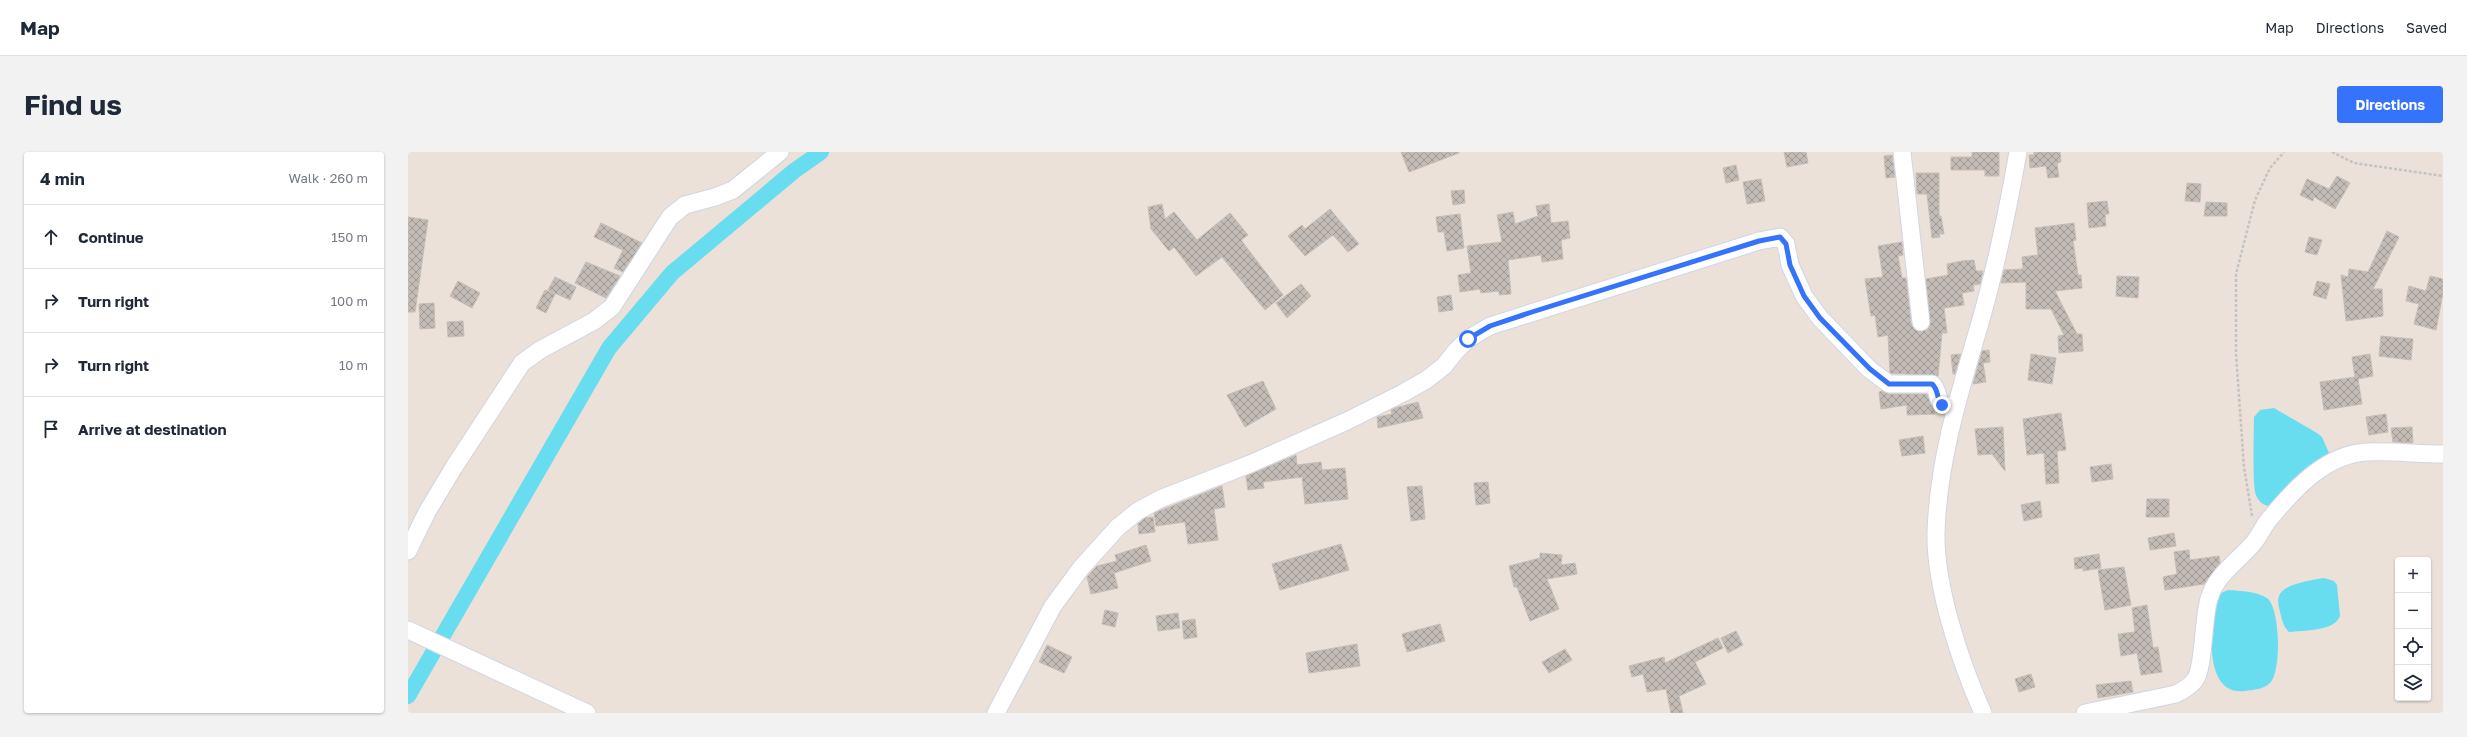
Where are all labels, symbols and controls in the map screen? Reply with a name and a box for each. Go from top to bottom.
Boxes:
text: Map [20,16,60,39]
text: Map [2265,19,2294,36]
text: Directions [2316,19,2384,36]
text: Saved [2406,19,2447,36]
button: Directions [2337,86,2443,123]
text: Find us [24,88,122,121]
text: 4 min [40,168,85,189]
text: Walk · 260 m [289,170,368,186]
icon: ahead [40,226,62,248]
text: Continue [78,228,144,246]
text: 150 m [331,229,368,245]
icon: right [40,290,62,312]
text: Turn right [78,292,149,310]
text: 100 m [331,293,368,309]
route start [1459,330,1477,348]
icon: right [40,354,62,376]
text: Turn right [78,356,149,374]
text: 10 m [339,357,368,373]
route end [1933,396,1951,414]
icon: arrive [40,418,62,440]
text: Arrive at destination [78,420,227,438]
map controls [2395,557,2431,701]
button: + [2395,557,2431,593]
button: − [2395,593,2431,629]
button: locate [2395,629,2431,665]
button: layers [2395,665,2431,701]

